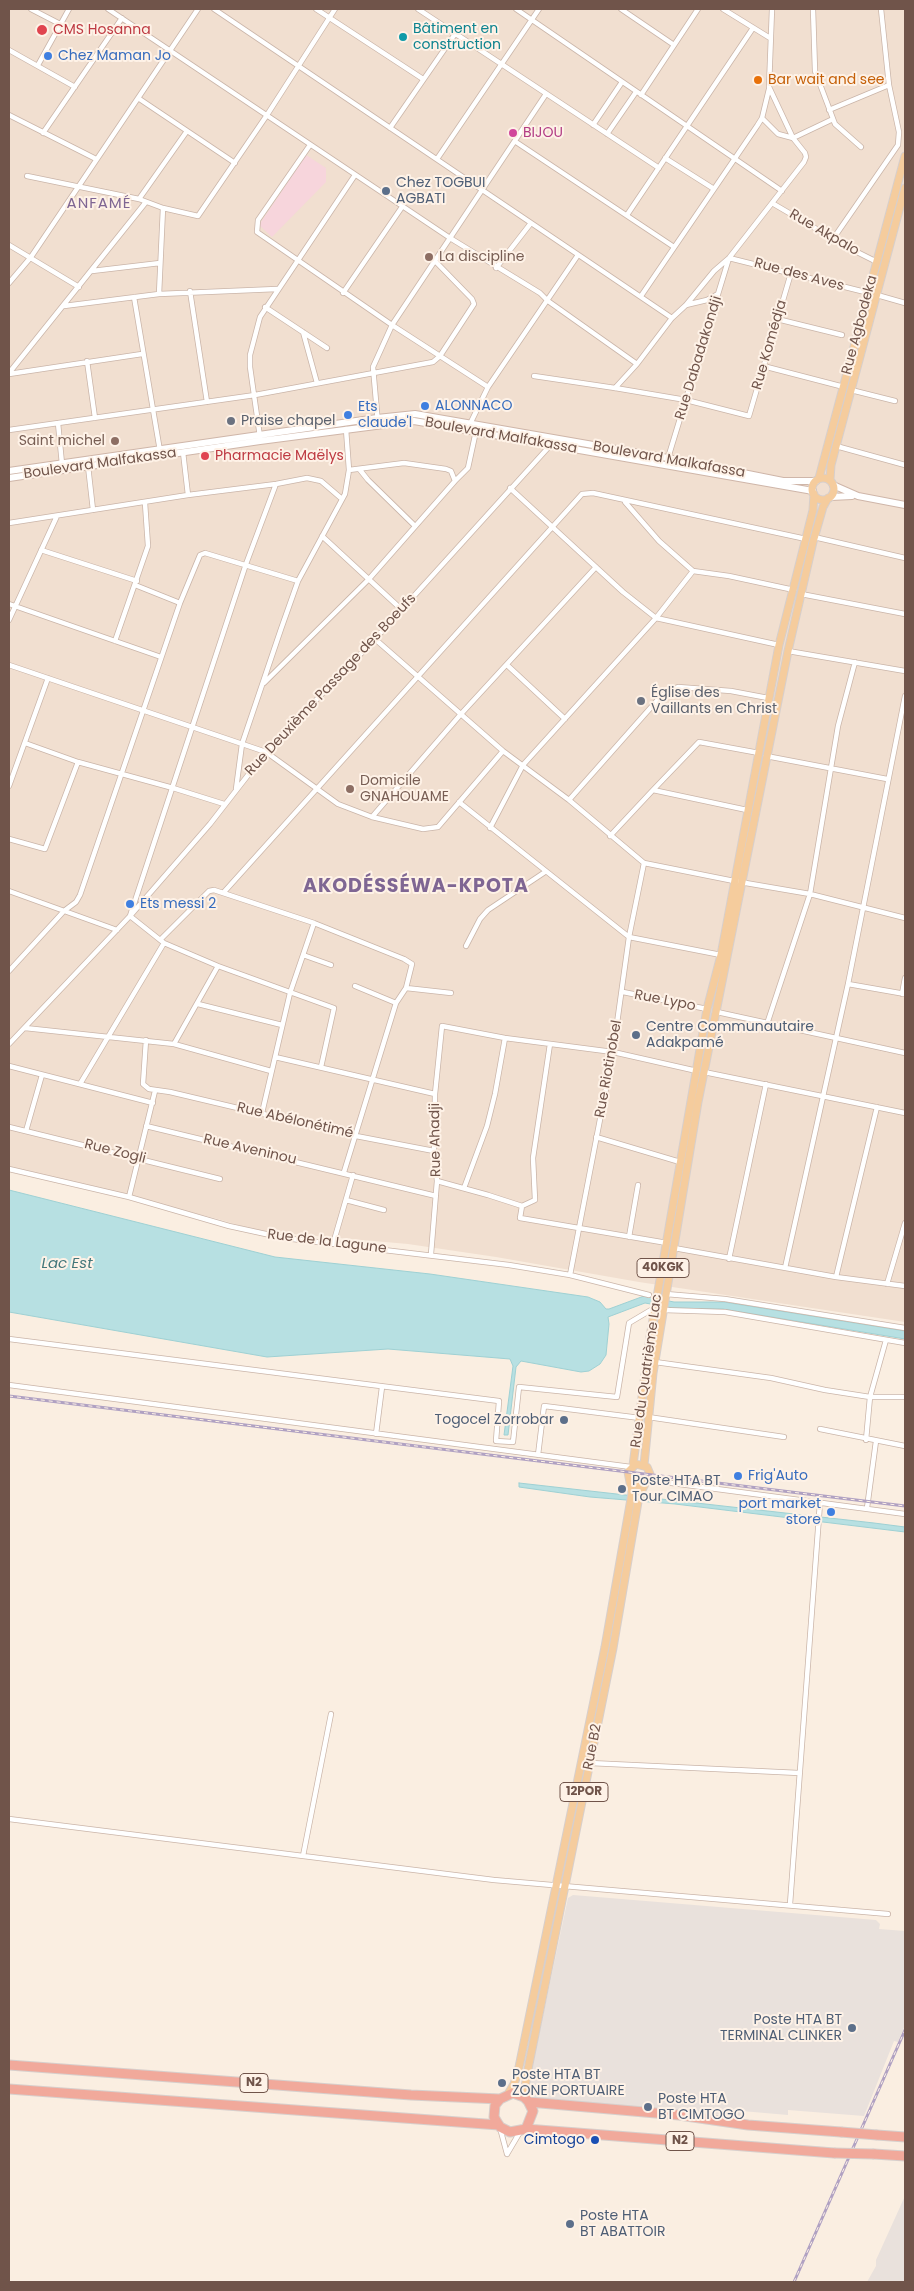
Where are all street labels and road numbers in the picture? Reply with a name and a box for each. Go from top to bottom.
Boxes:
street label: Rue Akpalo [786,206,862,260]
street label: Rue des Aves [752,255,846,295]
street label: Rue Agbodeka [839,274,881,376]
street label: Rue Dabadakondji [672,294,726,422]
street label: Rue Komédja [749,298,791,392]
street label: Boulevard Malfakassa [424,414,578,458]
street label: Boulevard Malkafassa [592,438,746,482]
street label: Boulevard Malfakassa [23,445,177,483]
street label: Rue Deuxième Passage des Boeufs [242,590,420,780]
street label: Rue Lypo [633,987,697,1015]
street label: Rue Riotinobel [592,1019,626,1119]
street label: Rue Abélonétimé [235,1099,355,1143]
street label: Rue Ahadji [427,1103,445,1177]
street label: Rue Aveninou [202,1131,298,1169]
street label: Rue Zogli [83,1136,147,1168]
street label: Rue de la Lagune [266,1226,388,1258]
road number: 40KGK [637,1258,689,1278]
street label: Rue du Quatrième Lac [628,1293,666,1449]
street label: Rue B2 [580,1723,606,1771]
road number: 12POR [560,1782,608,1801]
road number: N2 [240,2074,268,2092]
road number: N2 [666,2132,694,2150]

